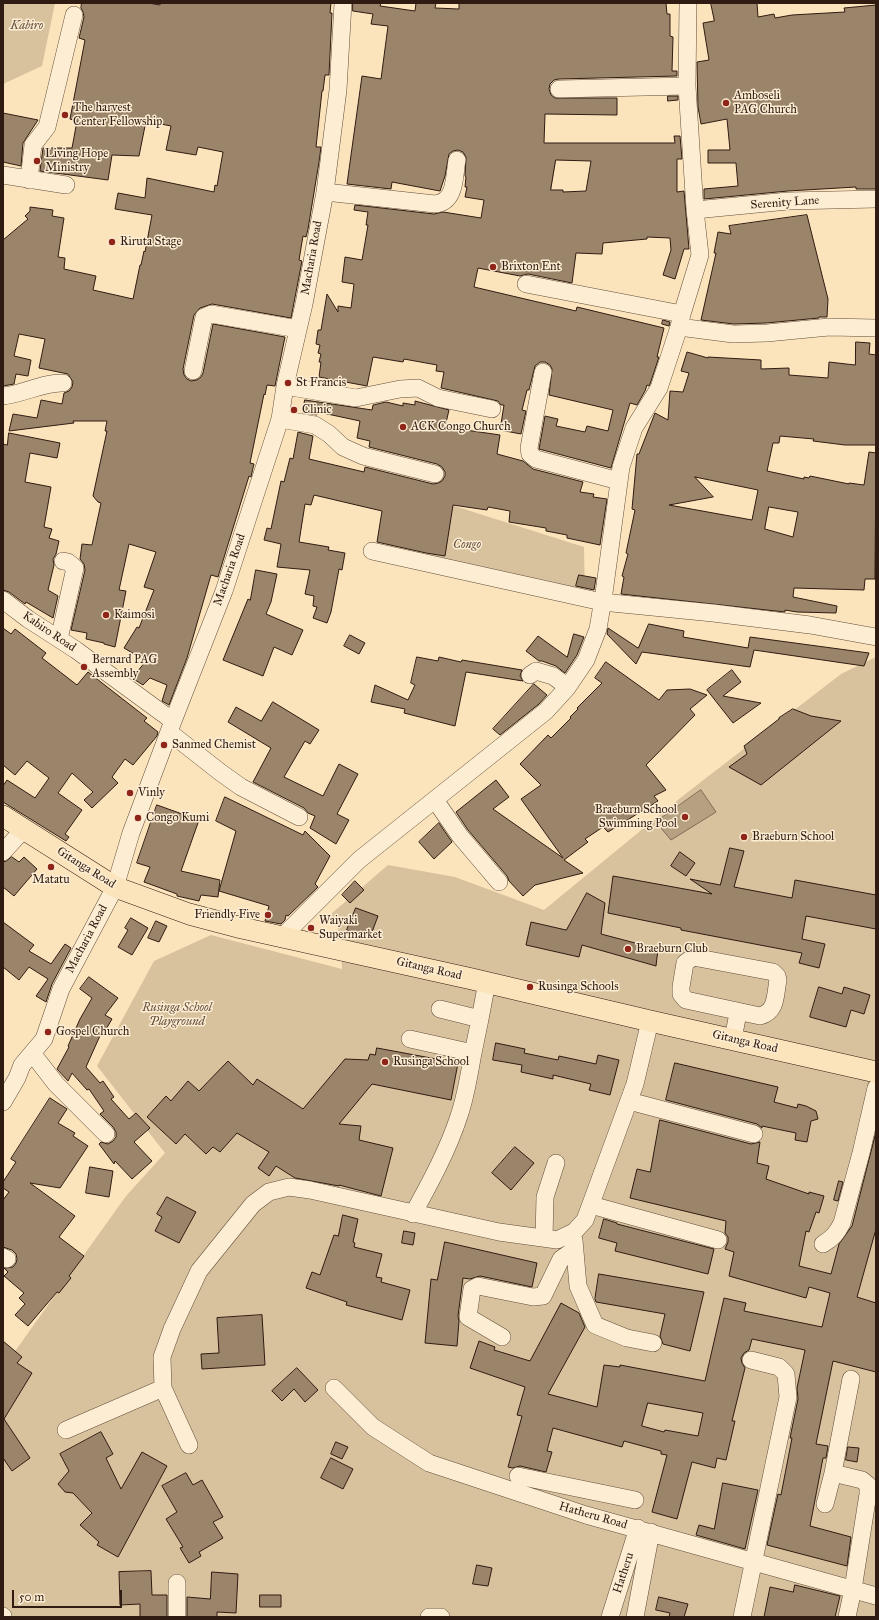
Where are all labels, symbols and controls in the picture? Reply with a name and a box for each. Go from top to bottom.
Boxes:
park label: Kabiro [11,19,43,33]
place label: Amboseli PAG Church [734,89,797,117]
marker: Amboseli PAG Church [721,98,731,108]
place label: The harvest Center Fellowship [73,101,162,129]
marker: The harvest Center Fellowship [60,110,70,120]
place label: Living Hope Ministry [45,147,108,175]
marker: Living Hope Ministry [32,156,42,166]
street label: Serenity Lane [750,193,820,213]
street label: Macharia Road [298,220,326,296]
place label: Riruta Stage [120,235,181,249]
marker: Riruta Stage [107,237,117,247]
place label: Brixton Ent [501,260,561,274]
marker: Brixton Ent [488,262,498,272]
place label: St Francis [296,376,346,390]
marker: St Francis [283,378,293,388]
place label: Clinic [302,403,332,417]
marker: Clinic [289,405,299,415]
place label: ACK Congo Church [411,420,511,434]
marker: ACK Congo Church [398,422,408,432]
street label: Macharia Road [211,532,249,608]
park label: Congo [453,538,481,552]
place label: Kaimosi [114,608,155,622]
street label: Kabiro Road [20,609,78,655]
marker: Kaimosi [101,610,111,620]
place label: Bernard PAG Assembly [92,653,157,681]
marker: Bernard PAG Assembly [79,662,89,672]
place label: Sanmed Chemist [172,738,256,752]
marker: Sanmed Chemist [159,740,169,750]
place label: Vinly [138,786,165,800]
marker: Vinly [125,788,135,798]
place label: Braeburn School Swimming Pool [595,803,677,831]
place label: Congo Kumi [146,811,209,825]
marker: Braeburn School Swimming Pool [680,812,690,822]
marker: Congo Kumi [133,813,143,823]
place label: Braeburn School [752,830,834,844]
marker: Braeburn School [739,832,749,842]
street label: Gitanga Road [54,844,118,892]
marker: Matatu [46,862,56,872]
place label: Matatu [32,873,70,887]
street label: Macharia Road [63,902,111,976]
place label: Friendly Five [194,908,260,922]
marker: Friendly Five [263,910,273,920]
place label: Waiyaki Supermarket [319,914,382,942]
marker: Waiyaki Supermarket [306,923,316,933]
place label: Braeburn Club [636,942,708,956]
marker: Braeburn Club [623,944,633,954]
street label: Gitanga Road [395,954,463,984]
place label: Rusinga Schools [538,980,619,994]
marker: Rusinga Schools [525,982,535,992]
park label: Rusinga School Playground [142,1001,212,1029]
place label: Gospel Church [56,1025,129,1039]
marker: Gospel Church [43,1027,53,1037]
street label: Gitanga Road [711,1027,779,1057]
place label: Rusinga School [393,1055,469,1069]
marker: Rusinga School [380,1057,390,1067]
street label: Hatheru Road [557,1499,629,1533]
street label: Hatheru [611,1551,637,1595]
scale bar [14,1582,124,1608]
text: 50 m [19,1590,44,1604]

